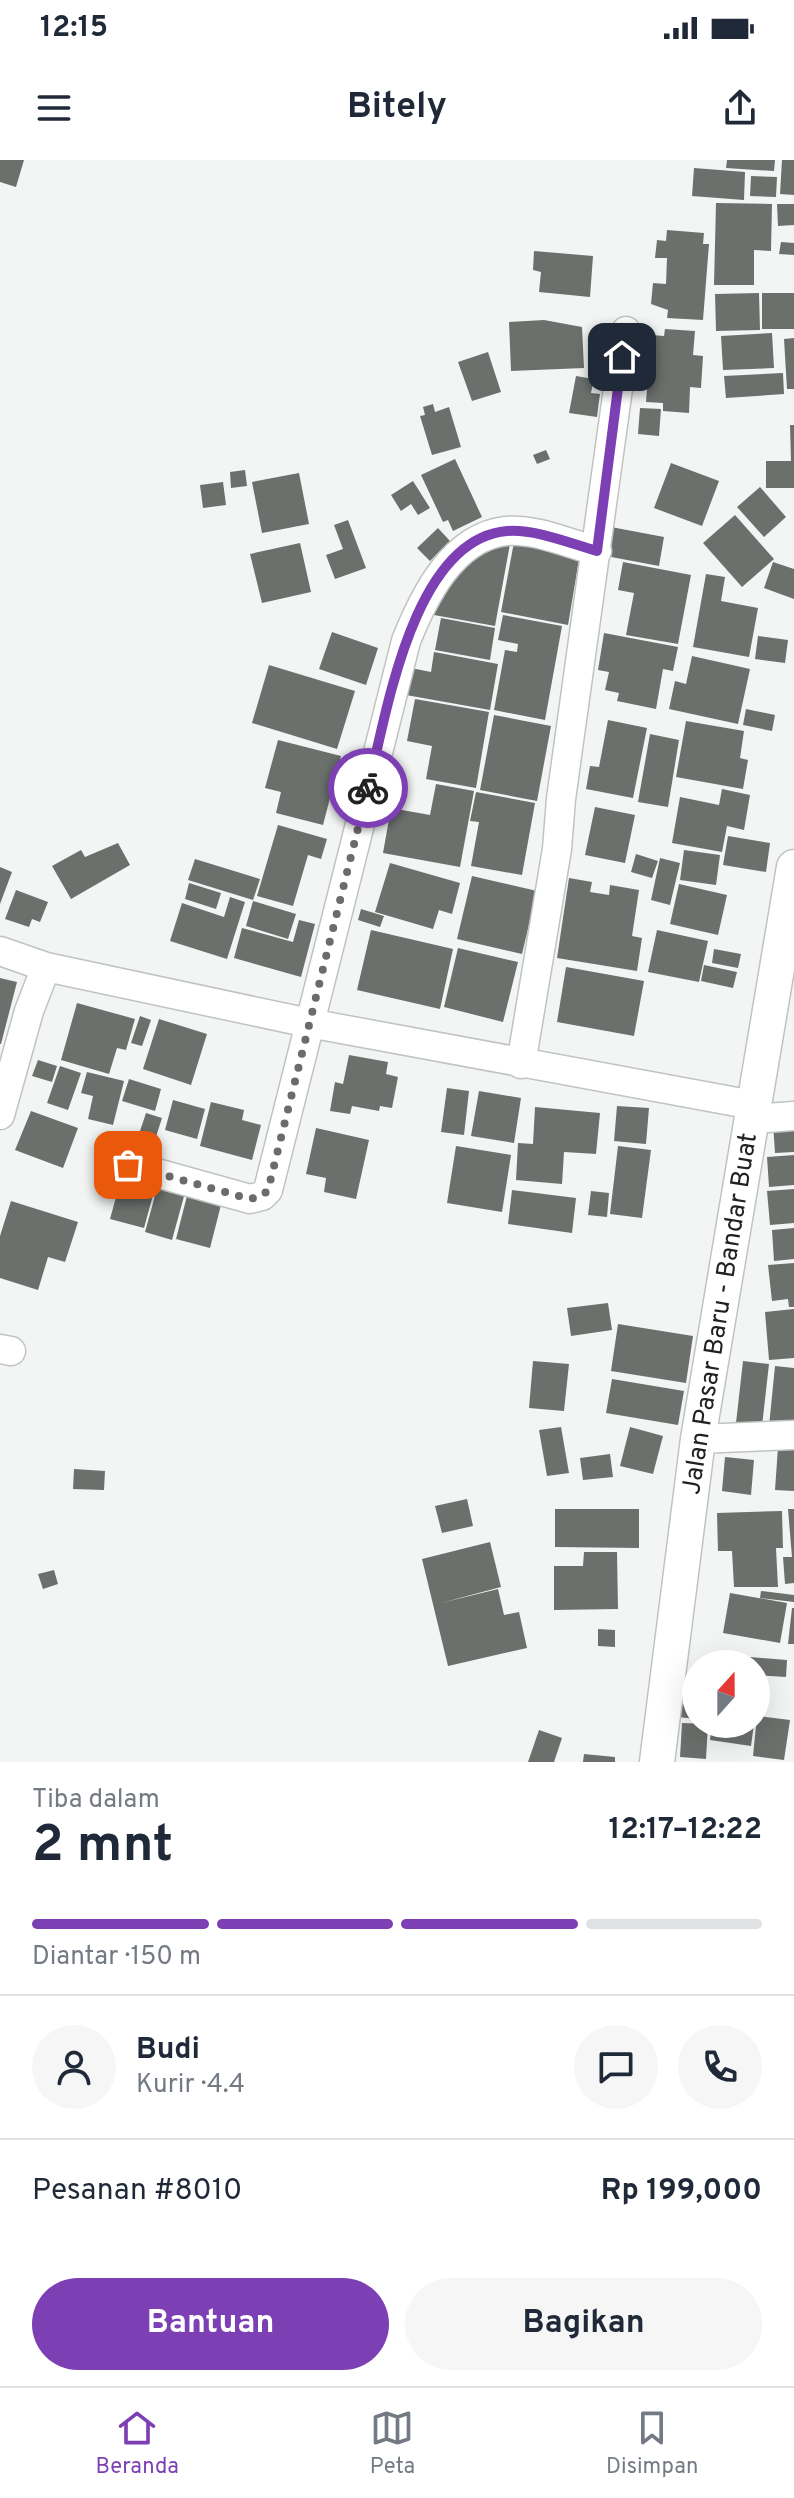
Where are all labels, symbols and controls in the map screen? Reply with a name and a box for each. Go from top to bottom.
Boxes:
text: 12:15 [40,10,108,47]
text: Bitely [347,85,447,131]
icon: menu [32,86,76,130]
icon: share [718,86,762,130]
pin [588,323,656,391]
icon: home [600,335,644,379]
courier [328,748,408,828]
icon: bike [346,766,390,810]
pin [94,1131,162,1199]
street label: Jalan Pasar Baru - Bandar Buat [676,1131,766,1497]
icon: bag [106,1143,150,1187]
north arrow [682,1650,770,1738]
map controls [682,1650,770,1738]
text: Tiba dalam [32,1784,160,1817]
text: 12:17–12:22 [608,1812,762,1849]
text: 2 mnt [32,1814,173,1880]
text: Diantar · 150 m [32,1941,201,1974]
button: person [32,2025,116,2109]
button: chat [574,2025,658,2109]
button: phone [678,2025,762,2109]
text: Budi [136,2032,200,2069]
text: Kurir · 4.4 [136,2069,245,2102]
text: Pesanan #8010 [32,2173,242,2210]
text: Rp 199,000 [601,2173,762,2210]
button: Bantuan [32,2278,389,2370]
button: Bagikan [405,2278,762,2370]
tab: Beranda [96,2406,179,2481]
tab: Peta [370,2406,415,2481]
tab: Disimpan [606,2406,698,2481]

